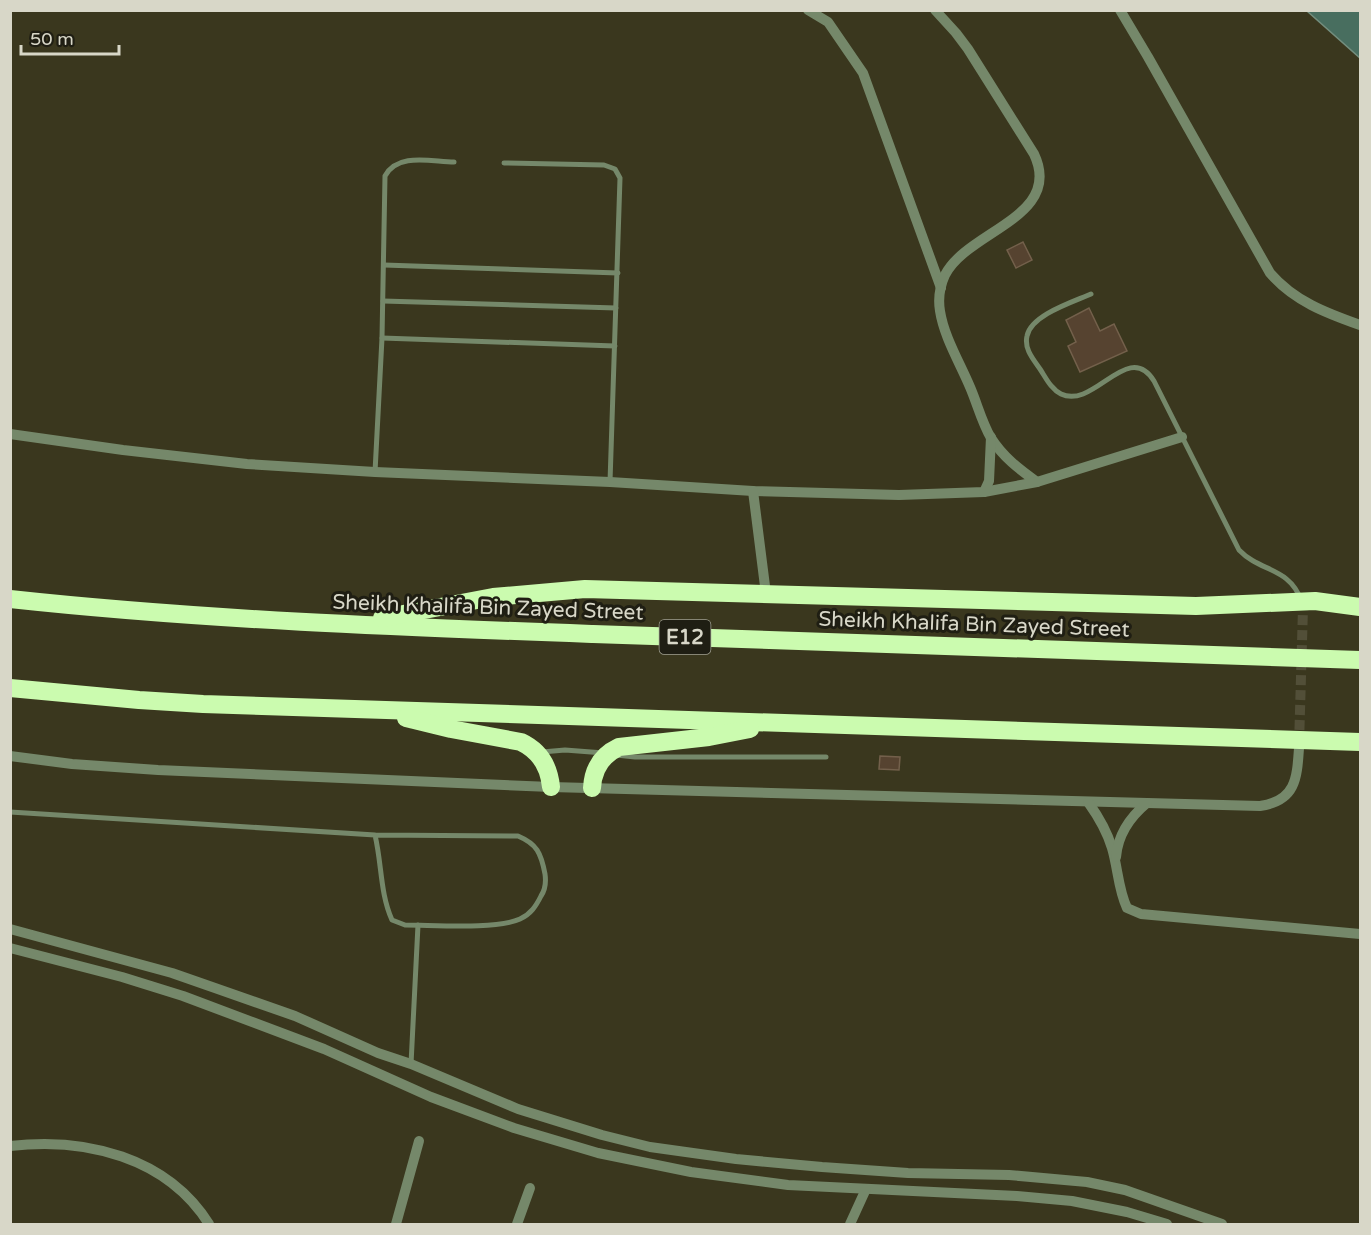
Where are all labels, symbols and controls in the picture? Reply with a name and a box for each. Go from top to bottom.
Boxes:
scale bar [21,18,118,56]
text: 50 m [30,28,74,50]
street label: Sheikh Khalifa Bin Zayed Street [332,590,644,625]
street label: Sheikh Khalifa Bin Zayed Street [818,607,1130,642]
road number: E12 [660,620,710,654]

